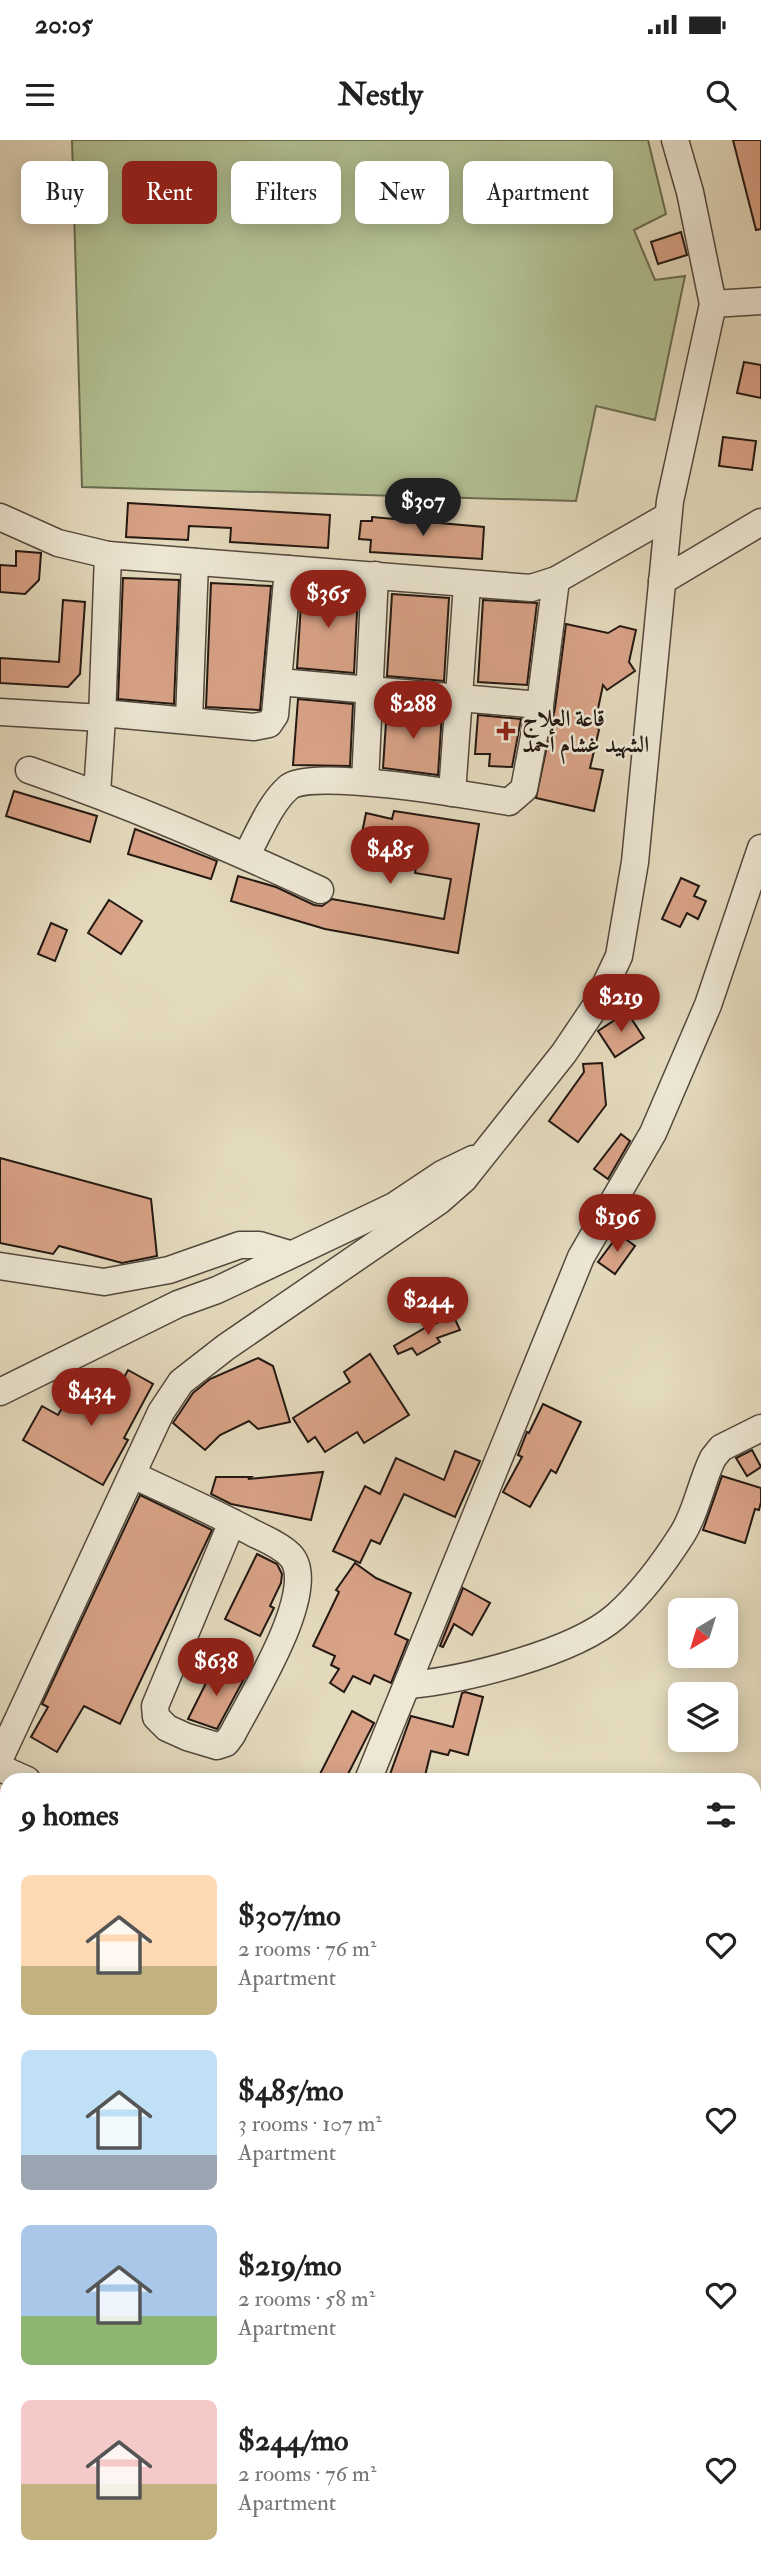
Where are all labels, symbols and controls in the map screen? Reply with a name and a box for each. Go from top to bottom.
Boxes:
text: 20:05 [35,9,93,41]
text: Nestly [338,75,423,115]
icon: menu [21,76,59,114]
icon: search [702,76,740,114]
chip: Buy [21,161,108,224]
chip: Rent [122,161,217,224]
chip: Filters [231,161,341,224]
chip: New [355,161,449,224]
chip: Apartment [463,161,613,224]
pin: $307 [382,478,464,538]
text: $307 [401,486,445,515]
pin: $365 [287,570,369,630]
text: $365 [306,578,350,607]
pin: $288 [372,682,454,741]
text: $288 [390,689,436,718]
place label: قاعة العلاج الشهيد غشام أحمد [522,704,649,765]
marker: قاعة العلاج الشهيد غشام أحمد [496,721,516,741]
pin: $485 [349,826,431,886]
text: $485 [367,834,413,863]
pin: $219 [580,974,662,1034]
text: $219 [599,982,643,1011]
pin: $196 [576,1194,658,1254]
text: $196 [595,1202,639,1231]
pin: $244 [387,1278,469,1337]
text: $244 [403,1285,453,1314]
pin: $434 [50,1368,132,1428]
text: $434 [68,1376,114,1405]
north arrow [668,1598,738,1668]
map controls [668,1598,738,1752]
pin: $638 [175,1638,257,1698]
text: $638 [194,1646,238,1675]
button: layers [668,1682,738,1752]
icon: filters [702,1796,740,1834]
text: 9 homes [21,1797,119,1834]
text: $307/mo [238,1897,341,1934]
icon: home [77,1903,161,1987]
icon: heart [702,1926,740,1964]
text: 2 rooms · 76 m² [238,1934,376,1963]
text: Apartment [238,1963,336,1992]
text: $485/mo [238,2072,343,2109]
icon: home [77,2078,161,2162]
icon: heart [702,2101,740,2139]
text: 3 rooms · 107 m² [238,2109,382,2138]
text: Apartment [238,2138,336,2167]
text: $219/mo [238,2247,342,2284]
icon: home [77,2253,161,2337]
icon: heart [702,2276,740,2314]
text: 2 rooms · 58 m² [238,2284,375,2313]
text: Apartment [238,2313,336,2342]
text: $244/mo [238,2422,349,2459]
icon: home [77,2428,161,2512]
icon: heart [702,2451,740,2489]
text: 2 rooms · 76 m² [238,2459,376,2488]
text: Apartment [238,2488,336,2517]

